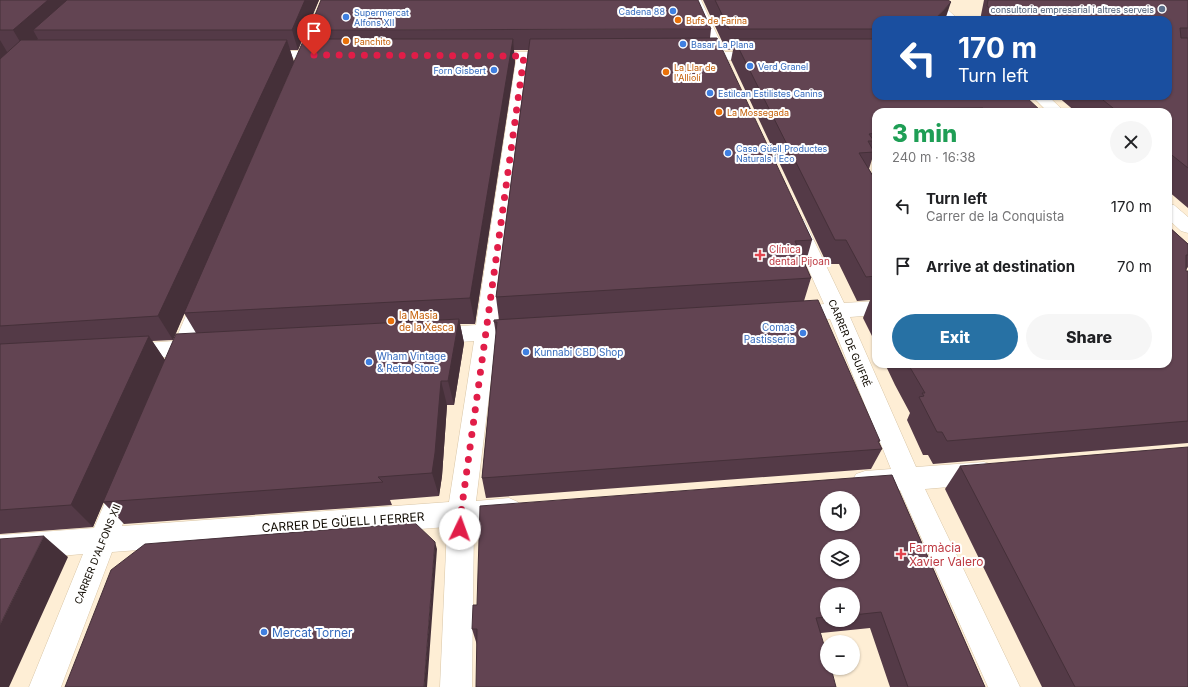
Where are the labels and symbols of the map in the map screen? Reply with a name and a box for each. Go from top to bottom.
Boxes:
place label: consultoria empresarial i altres serveis [990,4,1154,15]
marker: consultoria empresarial i altres serveis [1157,4,1167,14]
place label: Cadena 88 [619,6,665,17]
marker: Cadena 88 [668,6,678,16]
place label: Supermercat Alfons XII [354,7,409,28]
marker: Supermercat Alfons XII [341,12,351,22]
pin [297,14,331,55]
marker: Bufs de Farina [673,15,683,25]
place label: Bufs de Farina [686,15,747,26]
marker: Panchito [341,36,351,46]
place label: Panchito [354,36,391,47]
marker: Basar La Plana [678,39,688,49]
place label: Basar La Plana [691,39,754,50]
marker: Verd Granel [745,61,755,71]
place label: Verd Granel [758,61,808,72]
place label: La Llar de l'Allioli [674,62,716,83]
place label: Forn Gisbert [433,65,486,76]
marker: Forn Gisbert [489,65,499,75]
marker: La Llar de l'Allioli [661,67,671,77]
marker: Estilcan Estilistes Canins [705,88,715,98]
place label: Estilcan Estilistes Canins [718,88,823,99]
marker: La Mossegada [714,107,724,117]
place label: La Mossegada [727,107,789,118]
place label: Casa Güell Productes Naturals i Eco [736,143,828,164]
marker: Casa Güell Productes Naturals i Eco [723,148,733,158]
place label: Clínica dental Pijoan [769,243,830,267]
marker: Clínica dental Pijoan [754,249,766,261]
street label: CARRER DE GUIFRÉ [826,297,875,389]
place label: la Masia de la Xesca [399,309,454,333]
marker: la Masia de la Xesca [386,316,396,326]
place label: Comas Pastisseria [744,321,795,345]
marker: Comas Pastisseria [798,328,808,338]
place label: Kunnabi CBD Shop [534,346,623,358]
marker: Kunnabi CBD Shop [521,347,531,357]
place label: Wham Vintage & Retro Store [377,350,446,374]
marker: Wham Vintage & Retro Store [364,357,374,367]
street label: CARRER D'ALFONS XII [71,502,123,606]
position arrow [439,508,481,550]
street label: CARRER DE GÜELL I FERRER [261,509,425,535]
place label: Farmàcia Xavier Valero [909,540,983,569]
marker: Farmàcia Xavier Valero [896,549,906,559]
place label: Mercat Torner [272,625,353,640]
marker: Mercat Torner [259,627,269,637]

